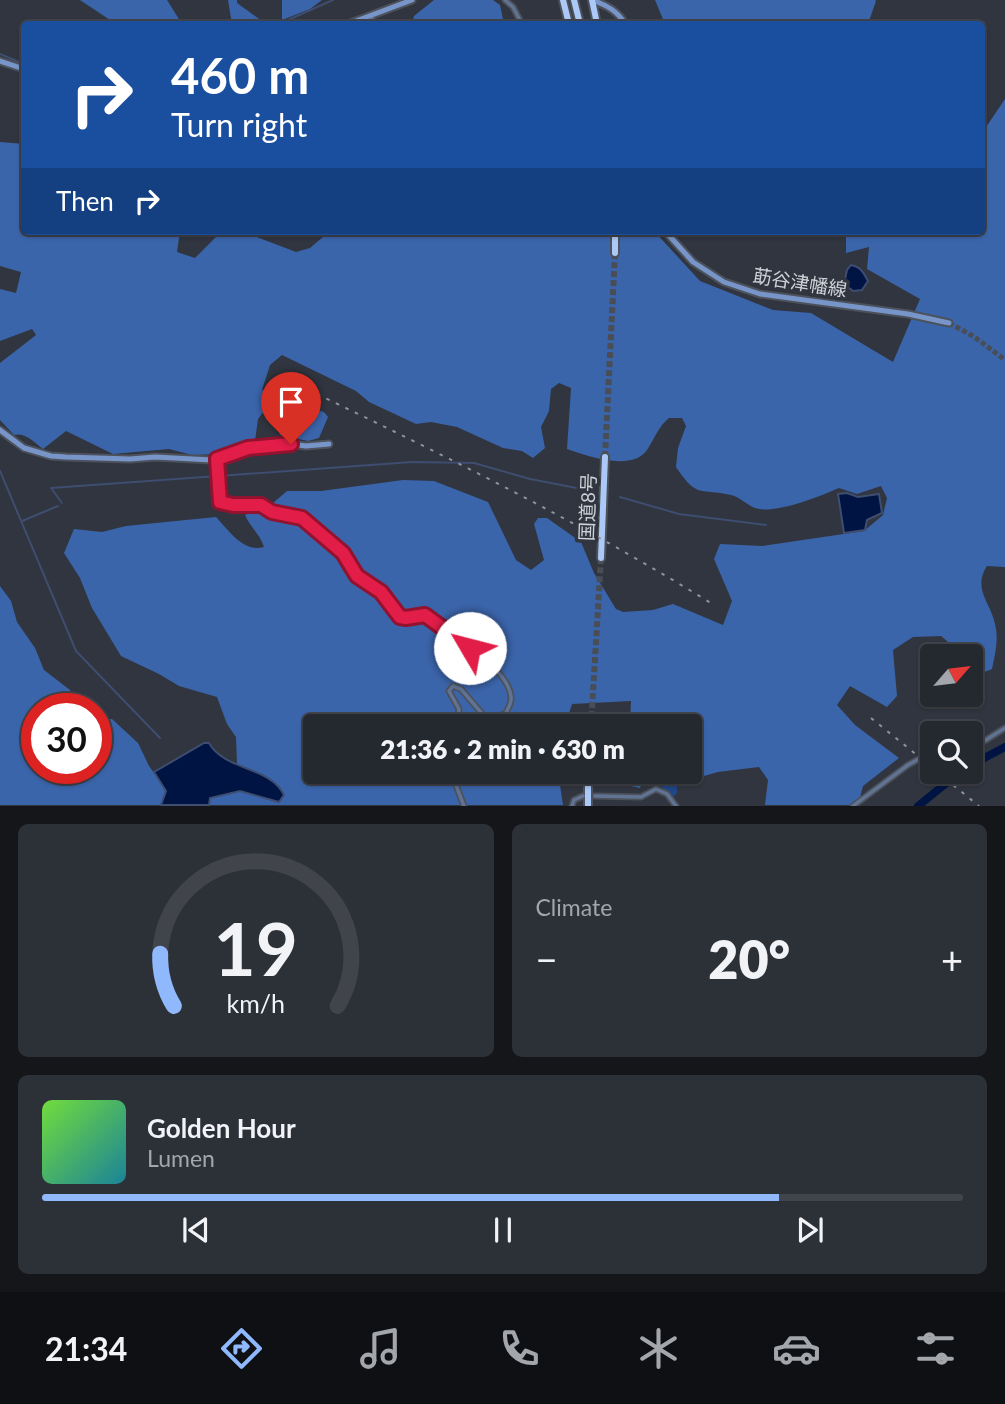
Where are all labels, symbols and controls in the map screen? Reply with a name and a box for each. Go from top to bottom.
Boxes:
text: 460 m [171,46,309,104]
icon: right [56,49,147,140]
text: Turn right [171,105,307,144]
icon: right [128,182,166,220]
text: Then [56,185,114,217]
street label: 莇谷津幡線 [751,263,849,301]
pin [261,372,321,444]
icon: arrive [272,383,310,421]
street label: 国道8号 [574,473,600,541]
position arrow [433,611,507,685]
north arrow [920,644,984,707]
map controls [920,644,983,784]
speed limit sign: 30 [21,693,112,784]
button: search [920,721,983,784]
text: 21:36 · 2 min · 630 m [380,733,625,765]
text: Climate [536,893,612,921]
text: 19 [214,905,298,993]
text: 20° [708,928,790,990]
text: − [536,936,558,982]
text: + [941,936,963,982]
text: km/h [226,988,285,1018]
text: Golden Hour [147,1112,296,1144]
text: Lumen [147,1144,215,1172]
icon: previous [177,1211,215,1249]
icon: pause [484,1211,522,1249]
icon: next [791,1211,829,1249]
icon: directions [217,1324,266,1373]
icon: music [356,1324,405,1373]
icon: phone [495,1324,544,1373]
icon: climate [634,1324,683,1373]
icon: car [772,1324,821,1373]
icon: filters [911,1324,960,1373]
text: 21:34 [45,1329,127,1368]

